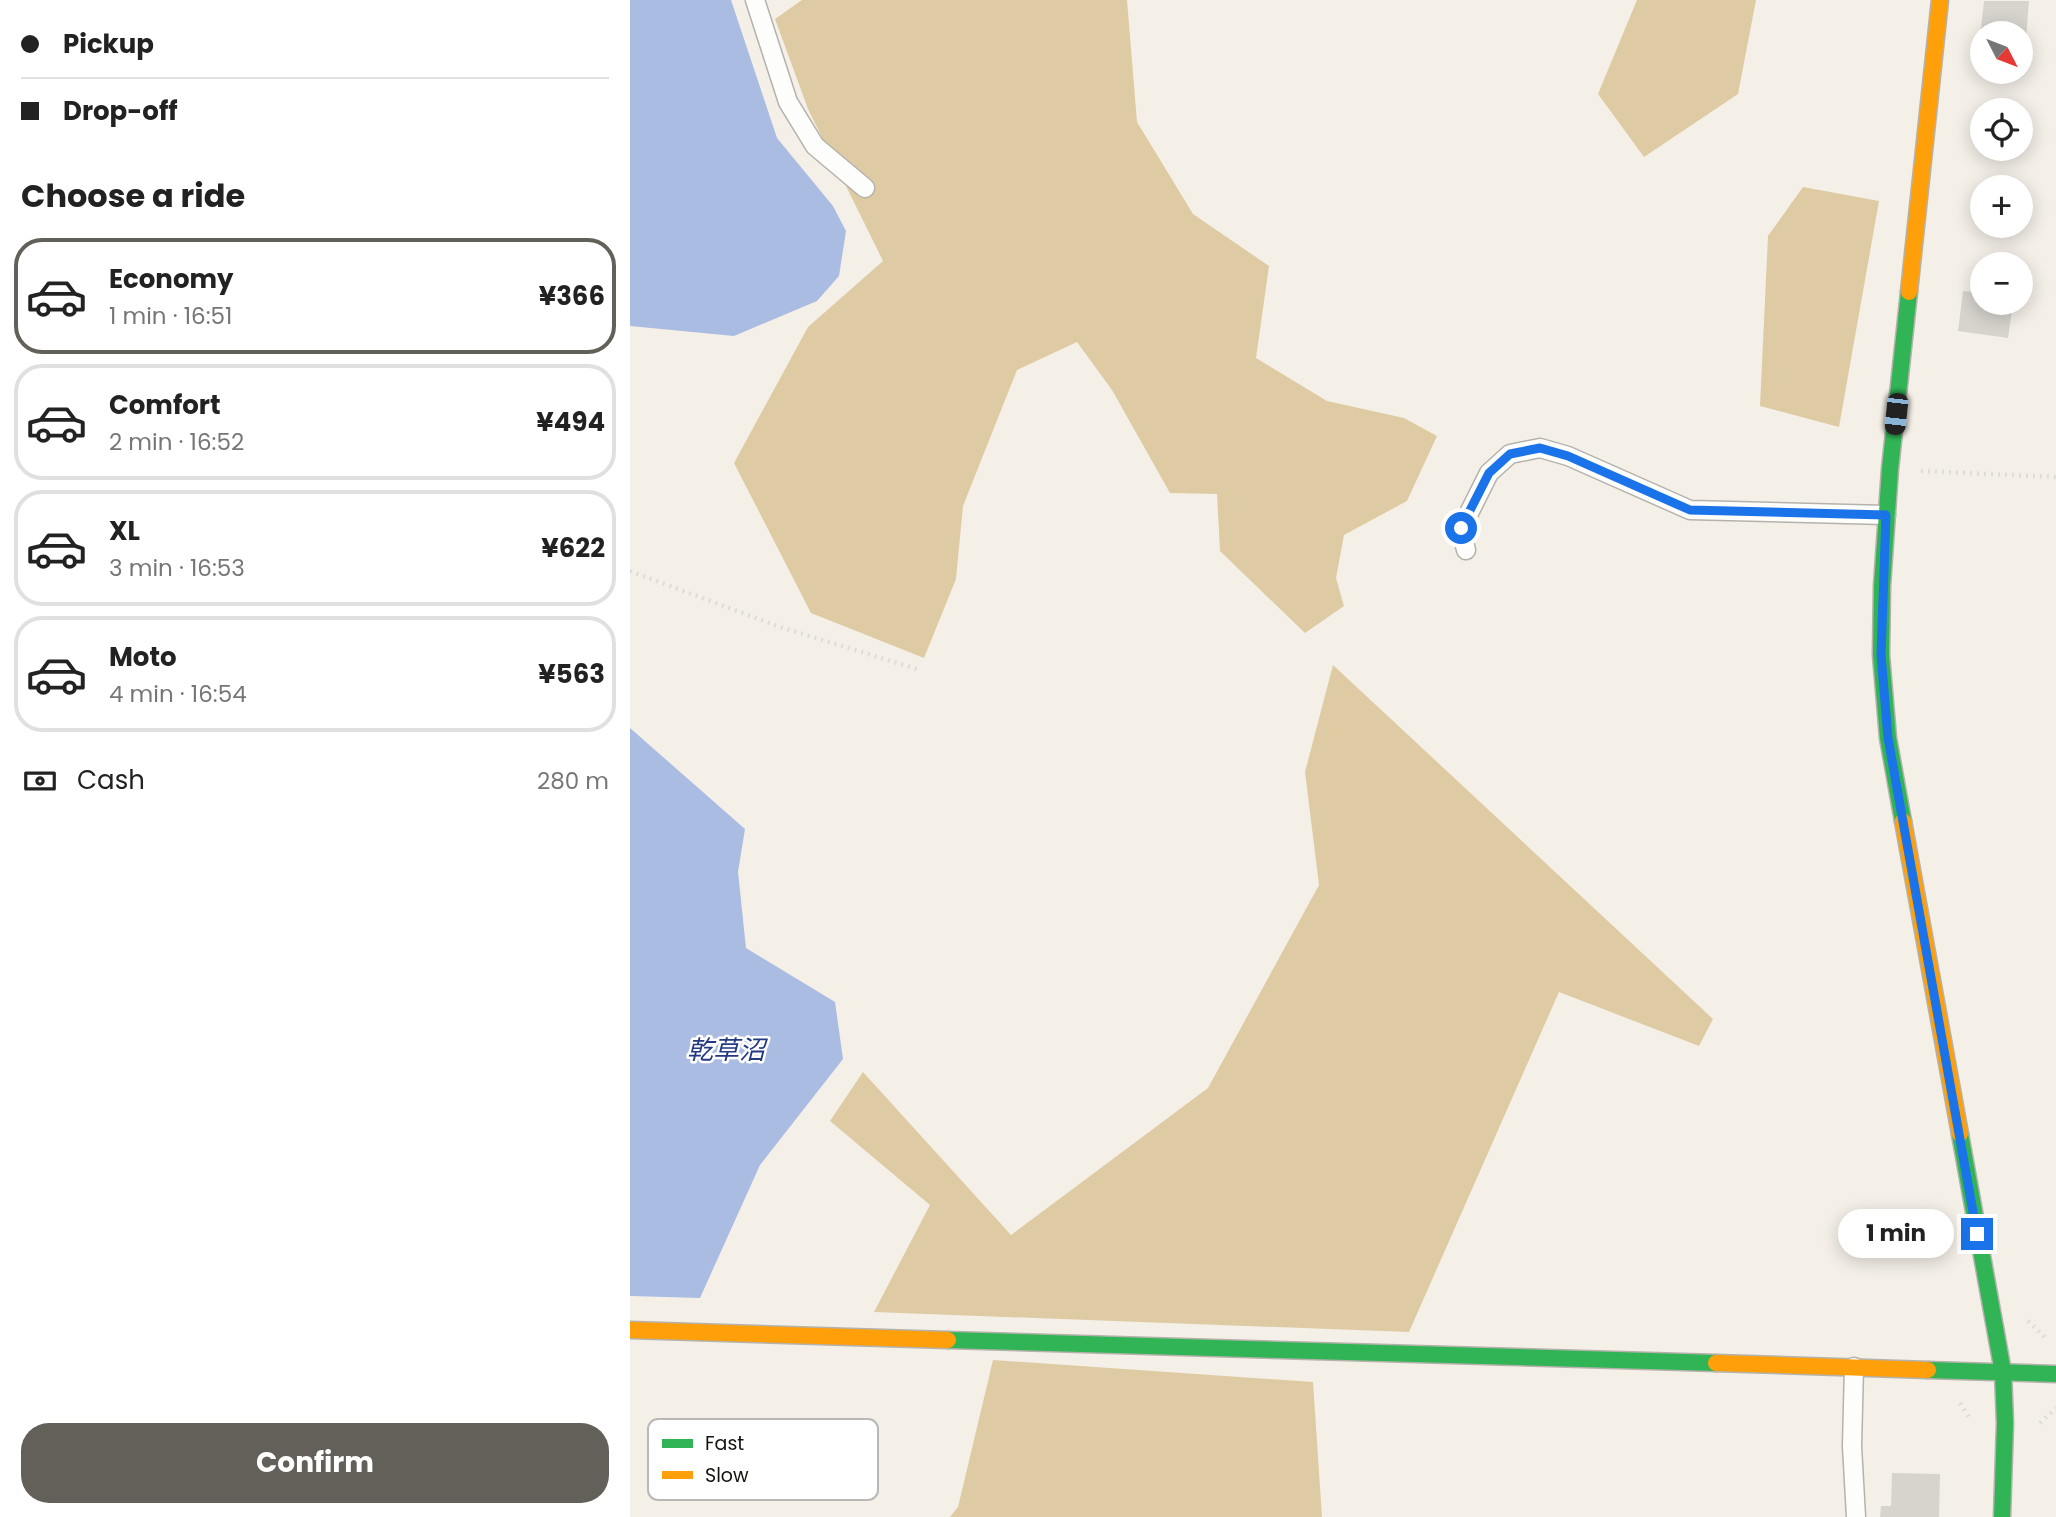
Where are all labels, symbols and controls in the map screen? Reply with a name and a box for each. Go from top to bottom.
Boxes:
north arrow [1970,21,2034,84]
map controls [1970,21,2033,315]
text: Pickup [63,26,154,62]
text: Drop-off [63,93,178,129]
button: locate [1970,98,2033,161]
text: Choose a ride [21,173,245,218]
button: + [1970,175,2033,238]
button: − [1970,252,2033,315]
text: Economy [109,261,233,297]
icon: car [25,265,88,328]
text: ¥366 [539,278,605,314]
text: 1 min · 16:51 [109,300,232,332]
text: Comfort [109,387,221,423]
icon: car [25,391,88,454]
car [1884,392,1909,436]
text: ¥494 [536,404,605,440]
text: 2 min · 16:52 [109,426,244,458]
route start [1445,512,1477,544]
text: XL [109,513,140,549]
icon: car [25,517,88,580]
text: ¥622 [541,530,605,566]
text: 3 min · 16:53 [109,552,245,584]
text: Moto [109,639,177,675]
icon: car [25,643,88,706]
text: ¥563 [538,656,605,692]
text: 4 min · 16:54 [109,678,247,710]
icon: cash [21,762,59,800]
text: Cash [77,762,145,798]
text: 280 m [537,765,609,797]
water label: 乾草沼 [687,1032,769,1068]
callout: 1 min [1837,1210,1952,1258]
text: 1 min [1866,1217,1926,1249]
route end [1961,1218,1993,1250]
legend [648,1419,878,1500]
button: Confirm [21,1423,609,1503]
text: Fast [705,1430,744,1457]
text: Slow [705,1462,749,1489]

